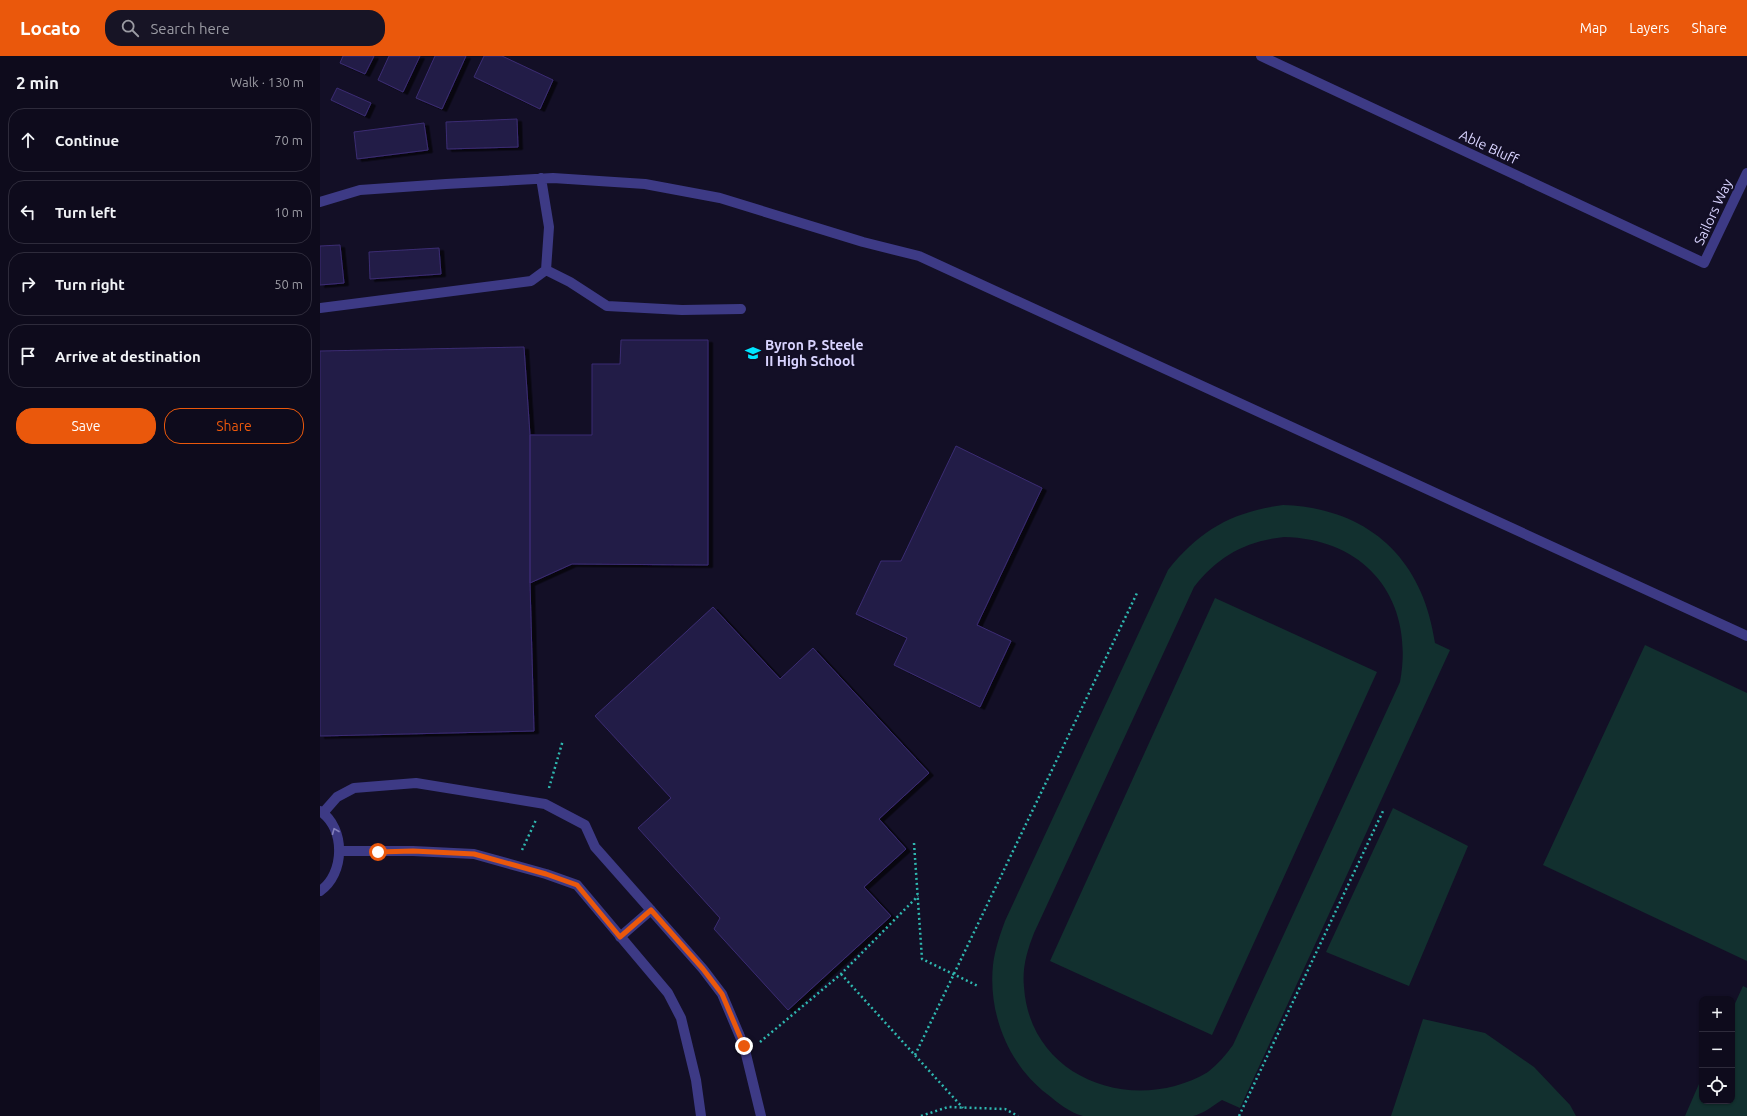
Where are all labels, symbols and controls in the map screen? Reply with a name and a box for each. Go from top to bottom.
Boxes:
search box [105,10,385,46]
text: Locato [20,17,81,39]
icon: search [119,17,141,39]
text: Search here [151,20,230,37]
text: Map [1580,20,1607,36]
text: Layers [1629,20,1669,36]
text: Share [1691,20,1727,36]
text: 2 min [16,73,59,92]
text: Walk · 130 m [230,75,304,89]
street label: Able Bluff [1457,126,1521,168]
icon: ahead [17,129,39,151]
text: Continue [55,132,119,149]
text: 70 m [274,133,303,147]
street label: Sailors Way [1691,176,1735,248]
icon: left [17,201,39,223]
text: Turn left [55,204,116,221]
text: 10 m [274,205,303,219]
icon: right [17,273,39,295]
text: Turn right [55,276,125,293]
text: 50 m [274,277,303,291]
place label: Byron P. Steele II High School [765,337,864,369]
school or university icon: Byron P. Steele II High School [744,344,762,362]
icon: arrive [17,345,39,367]
text: Arrive at destination [55,348,201,365]
button: Save [16,408,156,444]
button: Share [164,408,304,444]
one-way arrow [331,828,339,835]
route start [369,843,387,861]
map controls [1699,996,1735,1104]
button: + [1699,996,1735,1032]
button: − [1699,1032,1735,1068]
route end [735,1037,753,1055]
button: locate [1699,1068,1735,1104]

